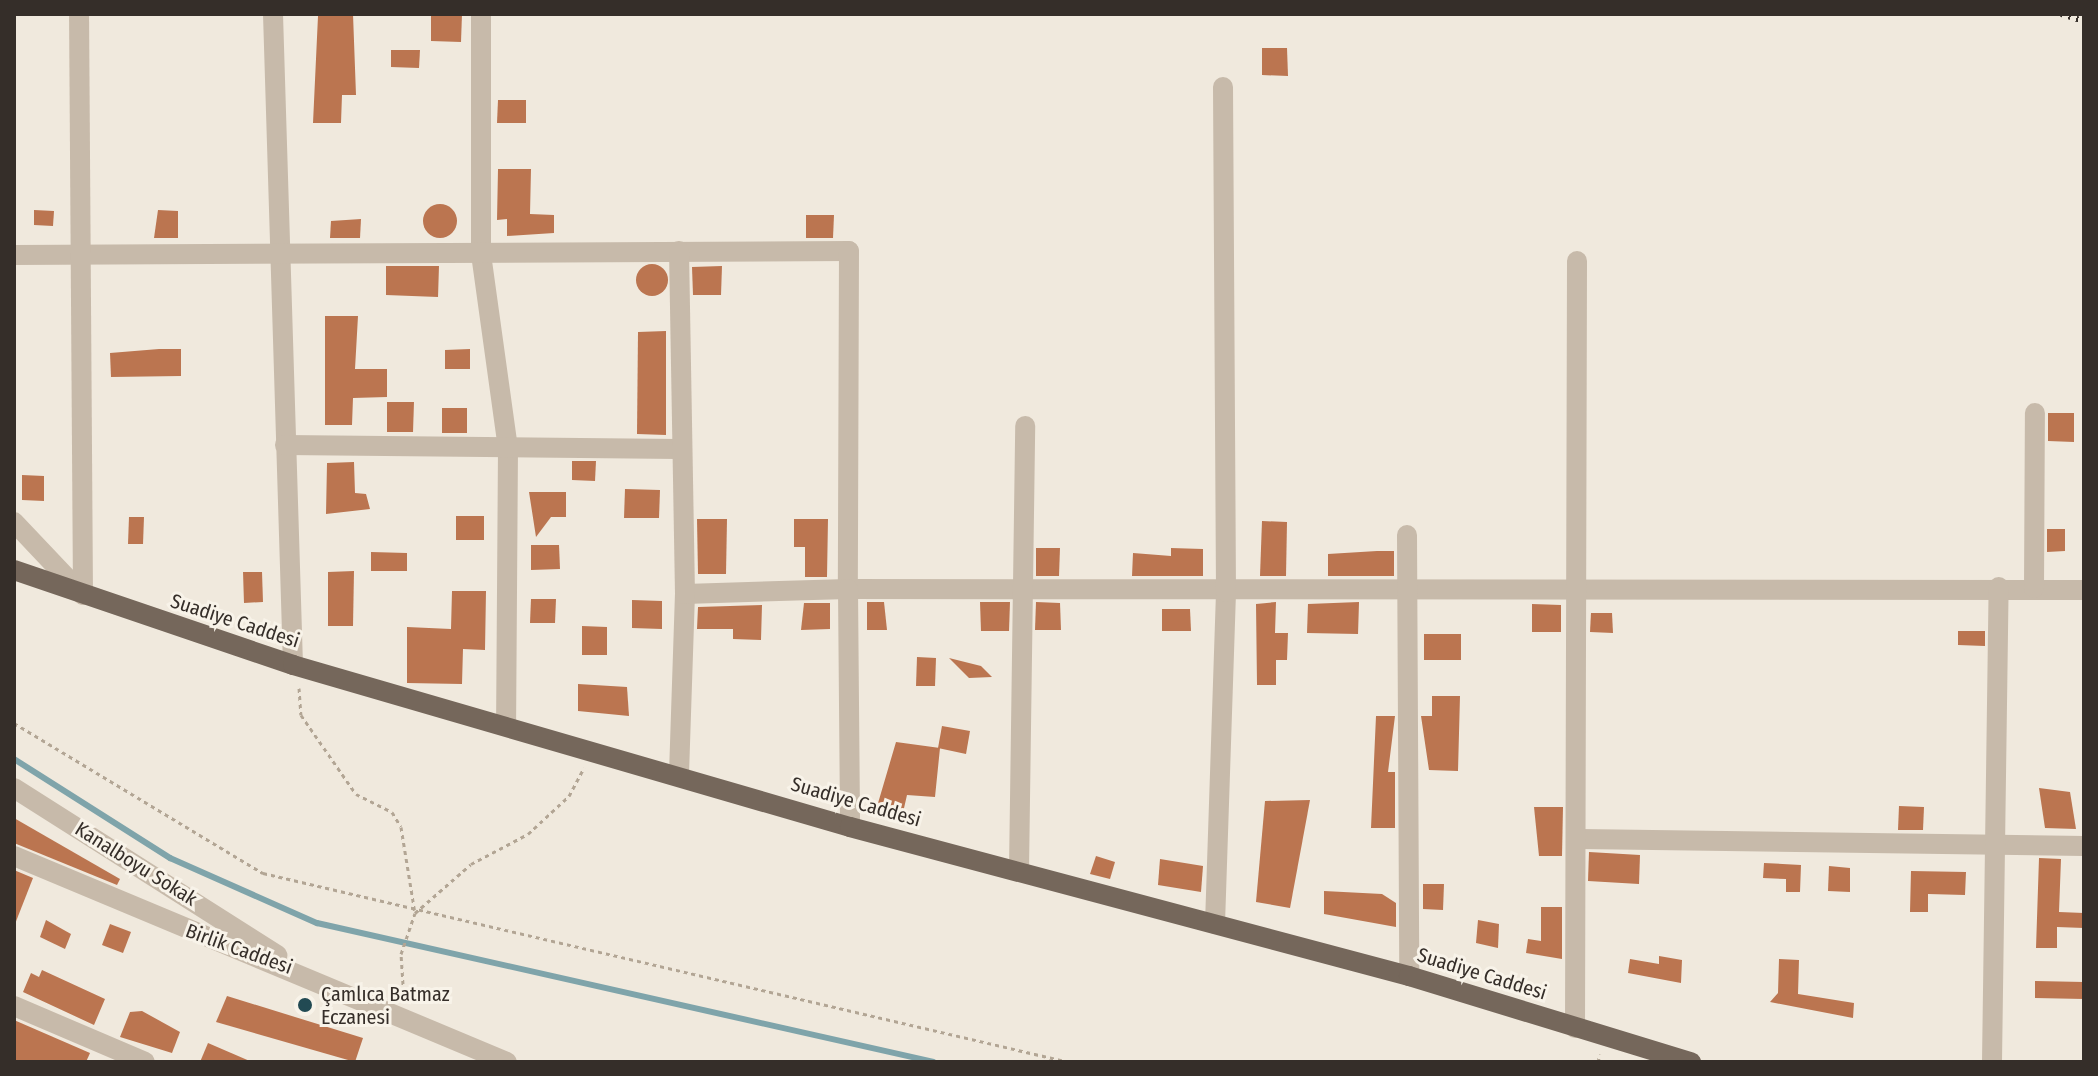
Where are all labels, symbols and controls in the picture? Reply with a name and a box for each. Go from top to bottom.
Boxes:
street label: Suadiye Caddesi [168,589,302,653]
street label: Suadiye Caddesi [788,772,924,832]
street label: Kanalboyu Sokak [71,817,201,911]
street label: Birlik Caddesi [182,919,296,979]
street label: Suadiye Caddesi [1414,943,1550,1005]
place label: Çamlıca Batmaz Eczanesi [321,982,450,1029]
marker: Çamlıca Batmaz Eczanesi [296,996,314,1014]

